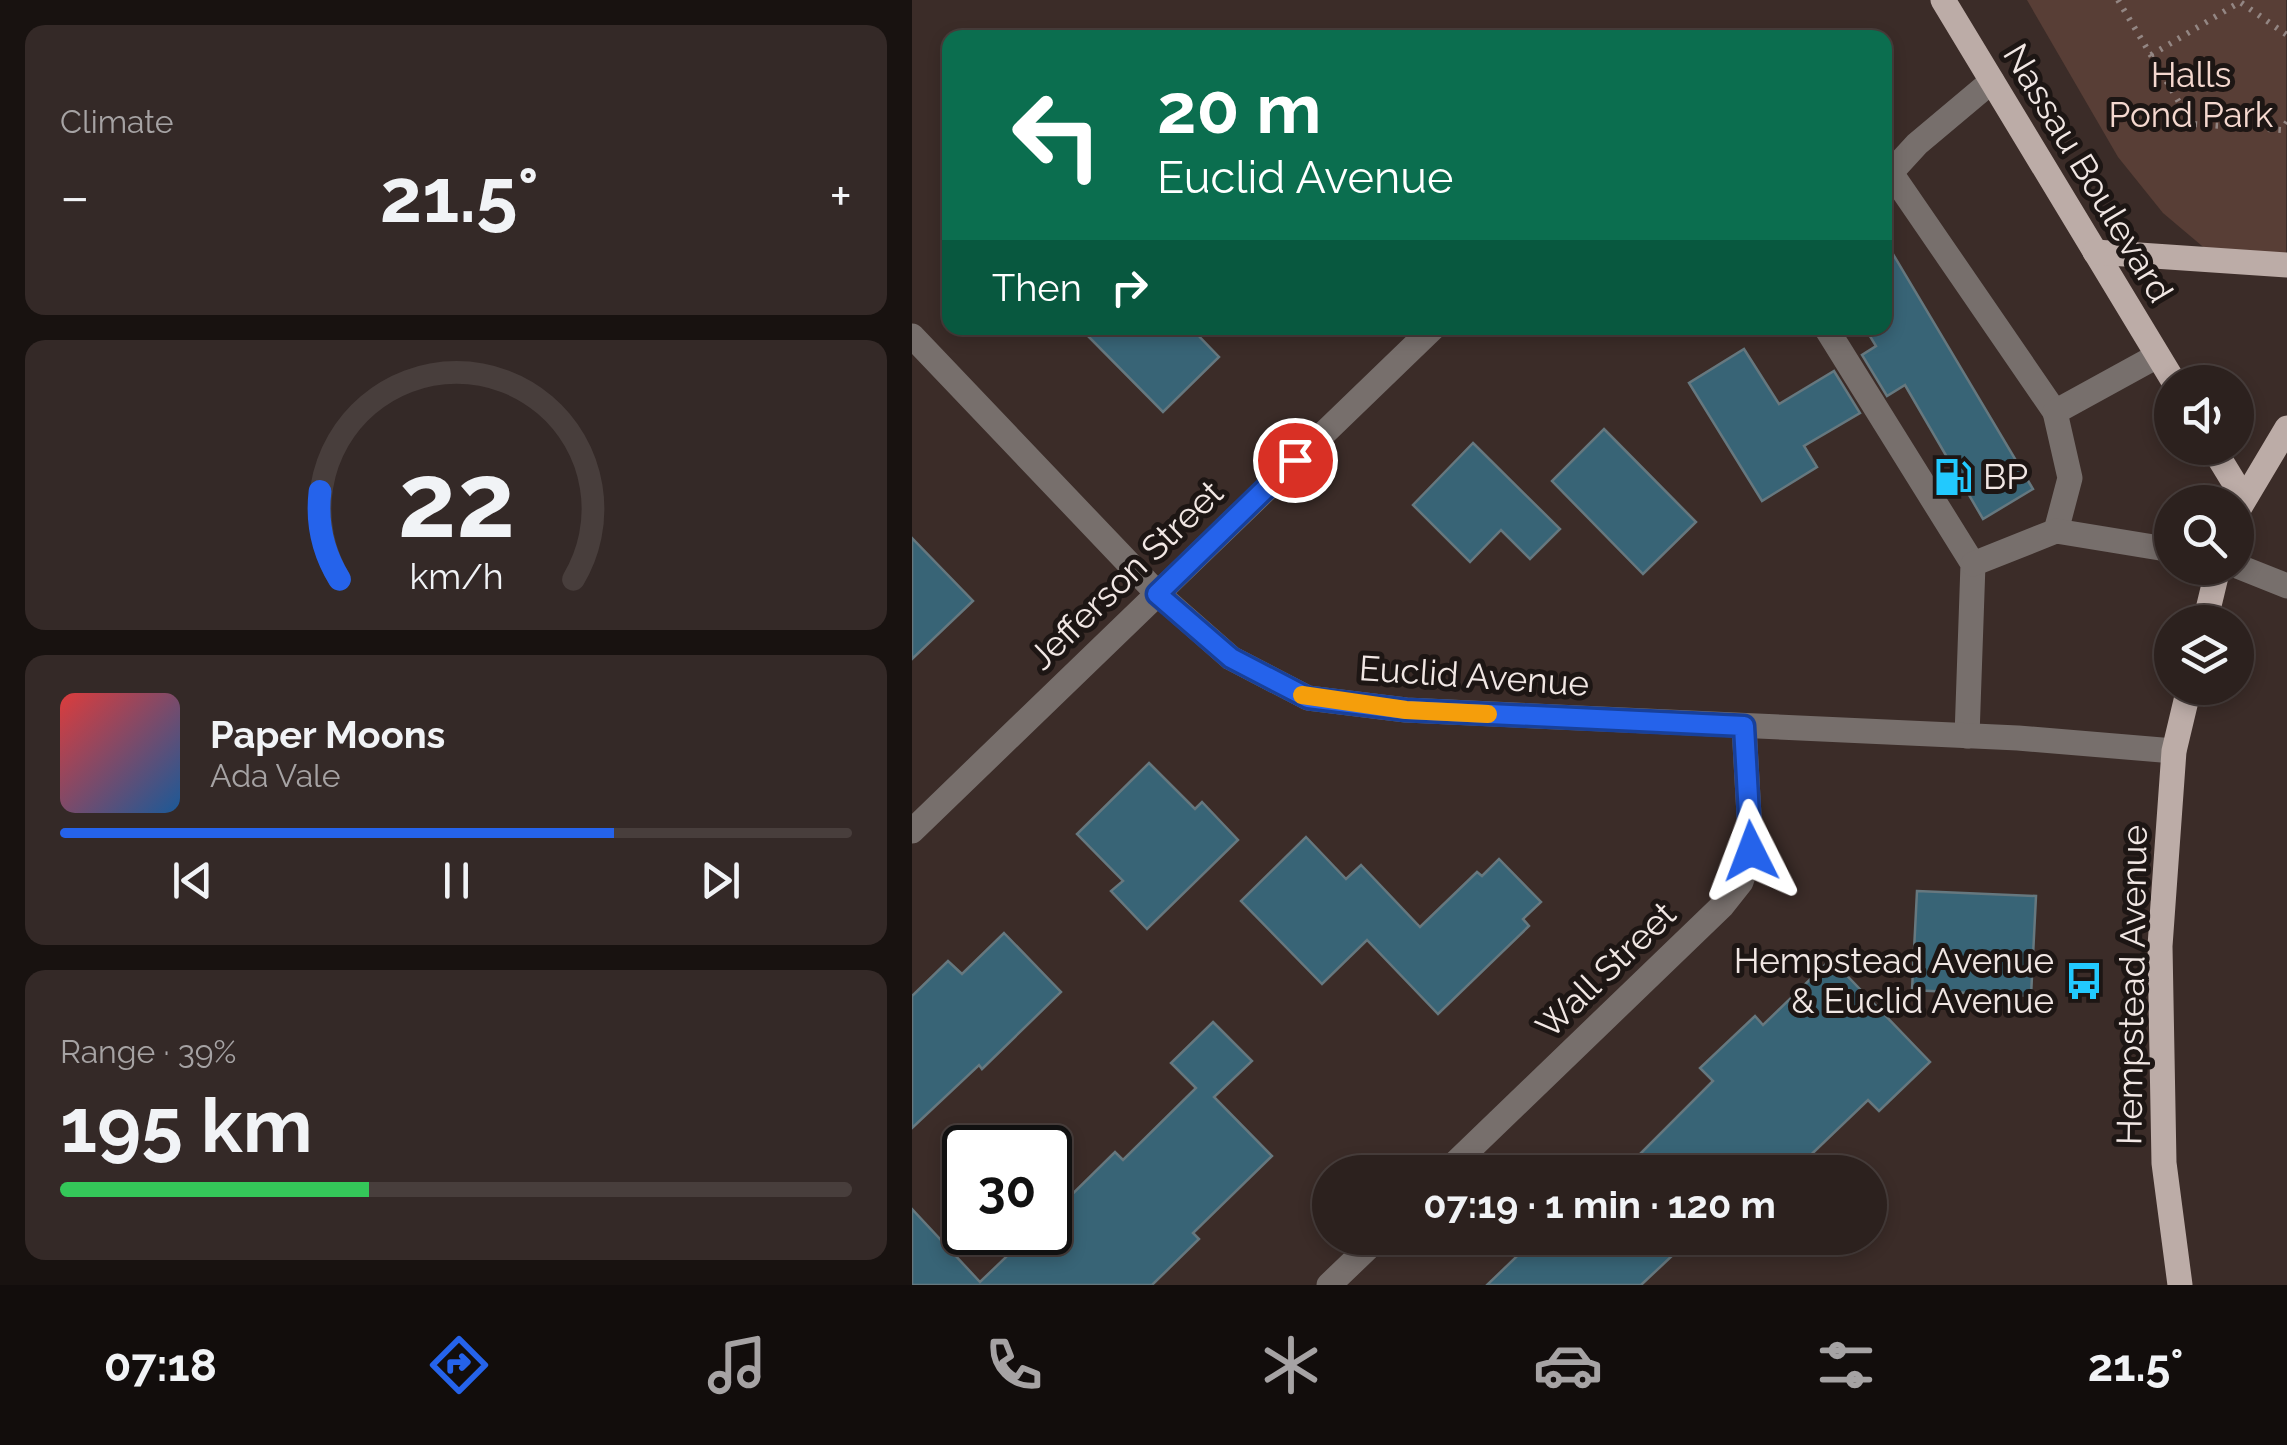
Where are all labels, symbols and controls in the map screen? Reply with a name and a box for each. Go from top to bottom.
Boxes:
street label: Nassau Boulevard [1995,36,2182,309]
park label: Halls Pond Park [2109,54,2274,135]
text: 20 m [1157,67,1321,149]
icon: left [992,70,1122,200]
text: Climate [60,103,174,140]
text: 21.5° [380,151,539,240]
text: Euclid Avenue [1157,151,1453,204]
text: − [60,164,90,229]
text: + [829,164,852,229]
icon: right [1102,260,1157,315]
text: Then [992,265,1082,310]
map controls [2154,365,2254,705]
button: sound [2154,365,2254,465]
pin [1253,418,1338,503]
icon: arrive [1268,433,1323,488]
text: 22 [397,439,515,561]
fuel station icon: BP [1932,456,1974,498]
place label: BP [1983,456,2028,497]
street label: Jefferson Street [1020,472,1231,677]
button: search [2154,485,2254,585]
text: km/h [409,555,503,597]
button: layers [2154,605,2254,705]
street label: Euclid Avenue [1358,647,1590,704]
text: Paper Moons [210,712,445,757]
text: Ada Vale [210,757,341,794]
position arrow [1699,799,1803,903]
street label: Hempstead Avenue [2108,825,2155,1145]
icon: previous [165,853,220,908]
icon: pause [429,853,484,908]
icon: next [693,853,748,908]
street label: Wall Street [1527,893,1684,1046]
place label: Hempstead Avenue & Euclid Avenue [1734,940,2054,1021]
bus stop icon: Hempstead Avenue & Euclid Avenue [2063,960,2105,1002]
text: Range · 39% [60,1033,236,1070]
text: 195 km [60,1081,312,1170]
speed limit sign: 30 [942,1125,1072,1255]
text: 07:19 · 1 min · 120 m [1423,1182,1776,1227]
icon: directions [424,1330,494,1400]
icon: music [702,1330,772,1400]
icon: phone [979,1330,1049,1400]
icon: climate [1256,1330,1326,1400]
icon: car [1533,1330,1603,1400]
icon: filters [1811,1330,1881,1400]
text: 07:18 [104,1339,217,1392]
text: 21.5° [2088,1339,2183,1392]

